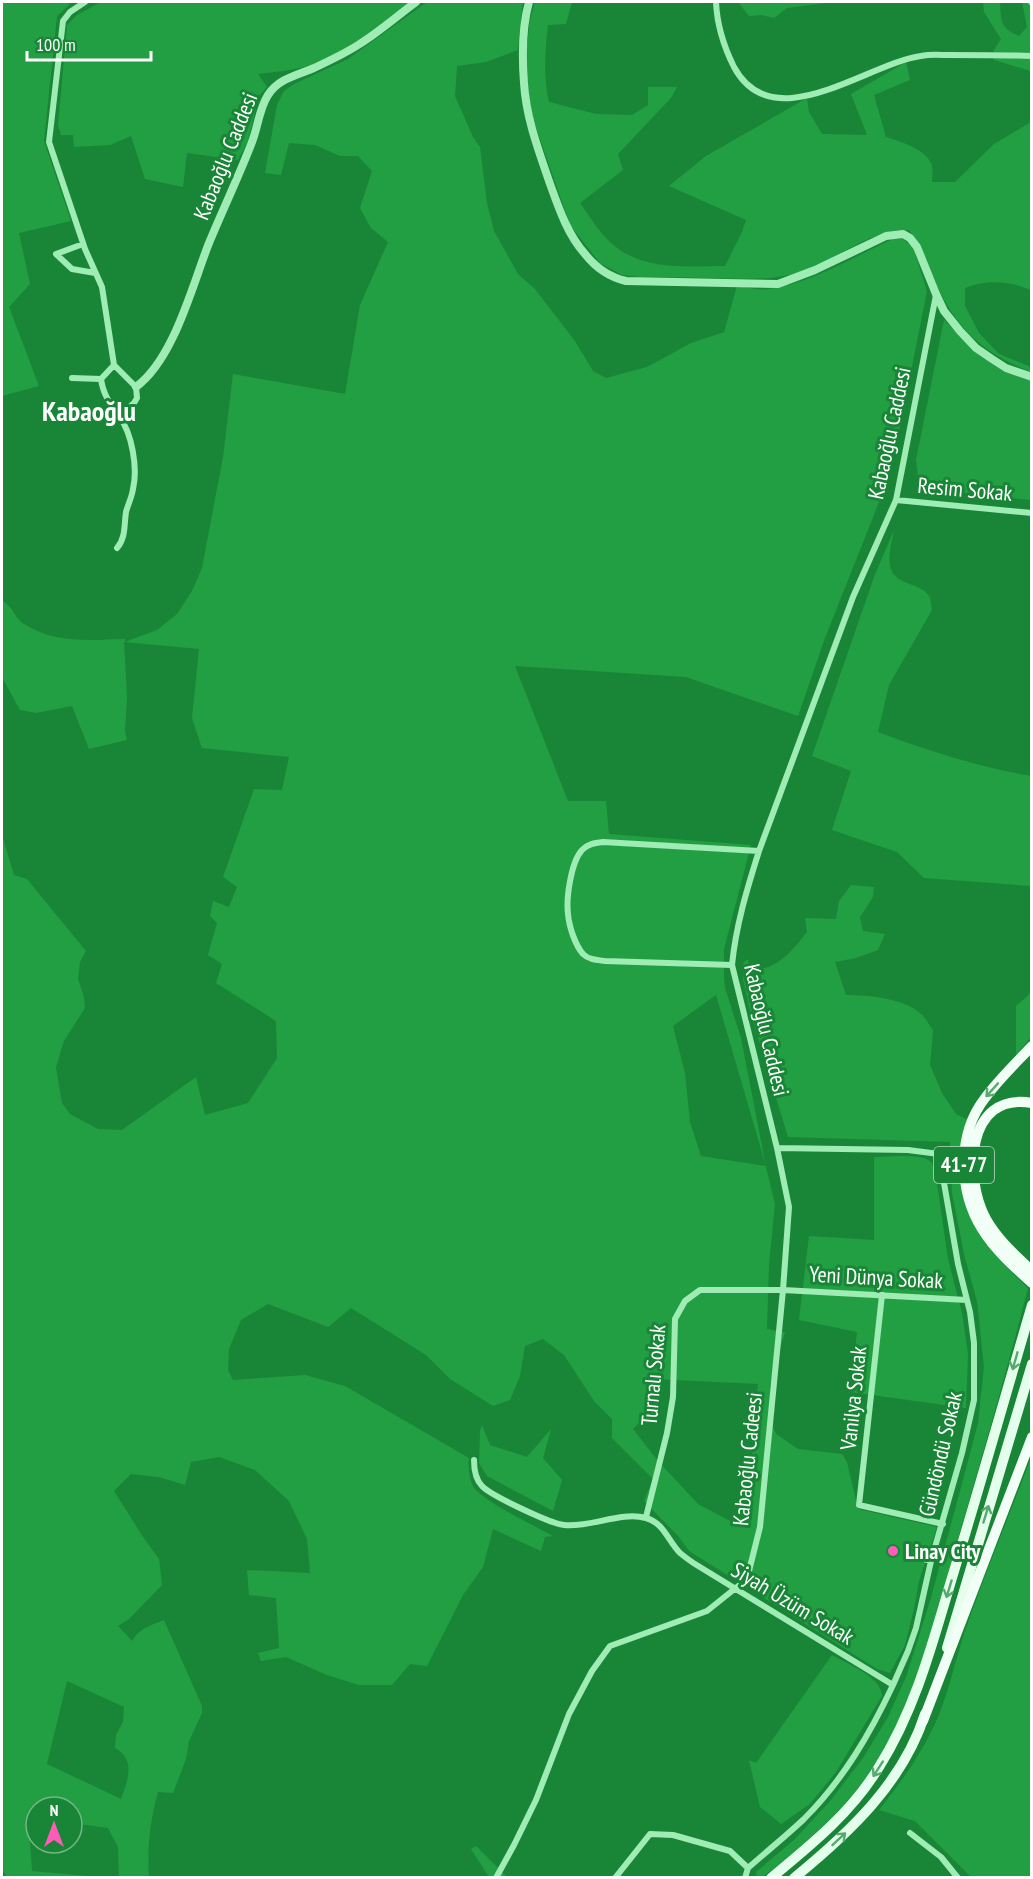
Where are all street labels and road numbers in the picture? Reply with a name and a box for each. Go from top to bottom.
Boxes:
street label: Kabaoğlu Caddesi [187,88,263,224]
street label: Kabaoğlu Caddesi [861,364,917,502]
street label: Resim Sokak [917,471,1014,507]
street label: Kabaoğlu Caddesi [738,961,796,1099]
road number: 41-77 [934,1147,994,1183]
street label: Yeni Dünya Sokak [808,1260,944,1295]
street label: Turnalı Sokak [635,1323,671,1427]
street label: Vanilya Sokak [834,1344,872,1452]
street label: Gündöndü Sokak [912,1388,968,1519]
street label: Kabaoğlu Cadeesi [726,1391,768,1527]
street label: Siyah Üzüm Sokak [727,1555,860,1651]

